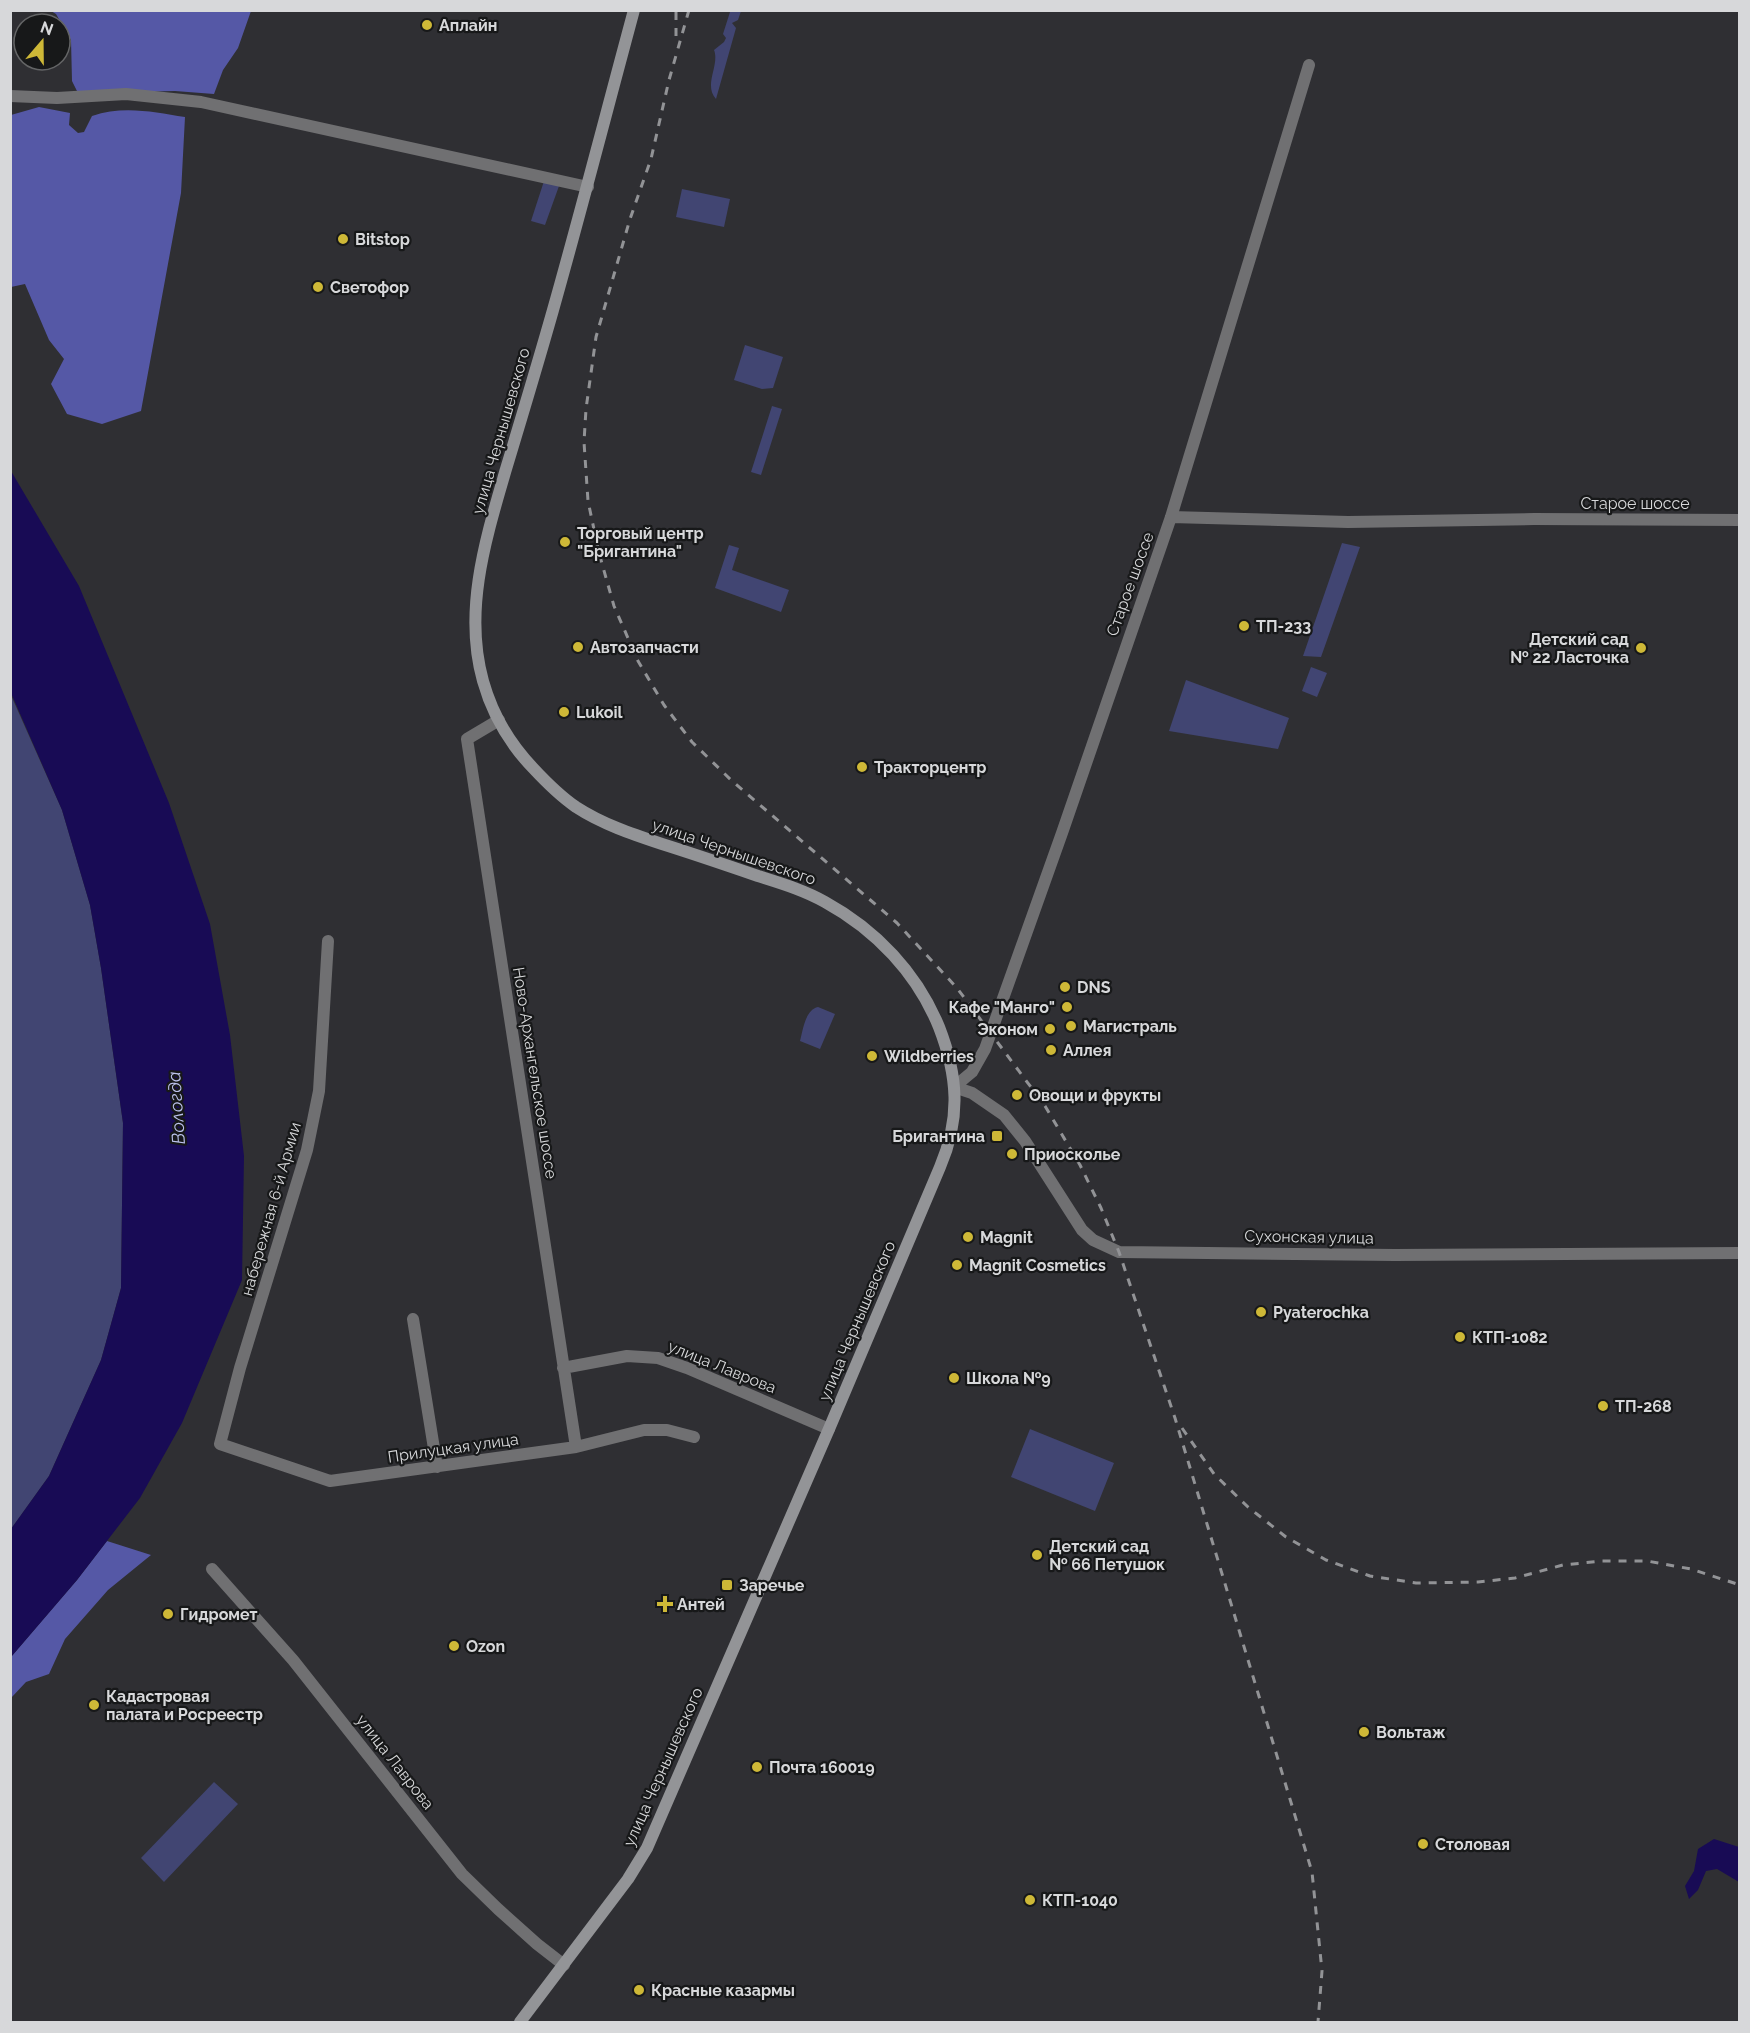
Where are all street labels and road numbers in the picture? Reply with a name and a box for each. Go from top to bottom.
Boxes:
street label: улица Чернышевского [468,346,534,516]
street label: Старое шоссе [1580,494,1690,513]
street label: Старое шоссе [1102,529,1158,639]
street label: улица Чернышевского [650,815,818,889]
street label: Ново-Архангельское шоссе [509,966,561,1180]
street label: набережная 6-й Армии [237,1120,305,1298]
street label: Сухонская улица [1244,1226,1374,1248]
street label: улица Чернышевского [815,1238,899,1404]
street label: улица Лаврова [665,1337,779,1397]
street label: Прилуцкая улица [386,1429,520,1467]
street label: улица Чернышевского [619,1685,707,1849]
street label: улица Лаврова [352,1711,438,1813]

